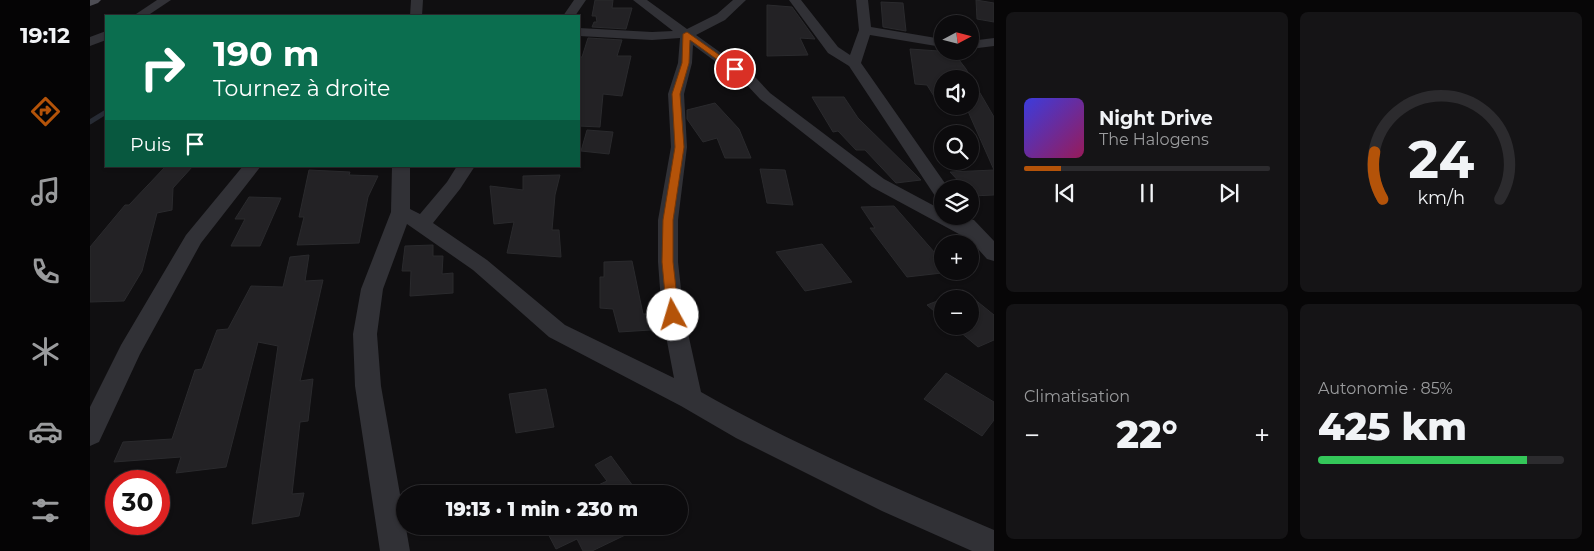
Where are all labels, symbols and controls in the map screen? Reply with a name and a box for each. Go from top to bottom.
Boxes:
north arrow [934,15,979,60]
map controls [934,15,979,335]
text: 19:12 [20,22,70,49]
text: 190 m [213,32,319,75]
icon: right [130,35,195,100]
pin [714,48,756,90]
icon: arrive [721,55,749,83]
button: sound [934,70,979,115]
text: Tournez à droite [213,75,390,102]
icon: directions [28,94,63,129]
text: Night Drive [1099,107,1213,130]
button: search [934,125,979,170]
text: 24 [1408,128,1474,191]
icon: arrive [181,130,209,158]
text: The Halogens [1099,130,1209,149]
text: Puis [130,133,171,156]
icon: music [28,174,63,209]
icon: previous [1051,179,1079,207]
icon: pause [1133,179,1161,207]
icon: next [1215,179,1243,207]
button: layers [934,180,979,225]
text: km/h [1417,187,1465,208]
button: + [934,235,979,280]
icon: phone [28,254,63,289]
position arrow [646,288,698,340]
button: − [934,290,979,335]
icon: climate [28,334,63,369]
text: Autonomie · 85% [1318,379,1453,398]
text: Climatisation [1024,387,1130,406]
text: 425 km [1318,403,1467,450]
text: 22° [1116,411,1178,458]
icon: car [28,414,63,449]
text: − [1024,418,1040,452]
text: + [1254,418,1270,452]
speed limit sign: 30 [105,470,170,535]
icon: filters [28,493,63,528]
text: 19:13 · 1 min · 230 m [446,498,638,521]

